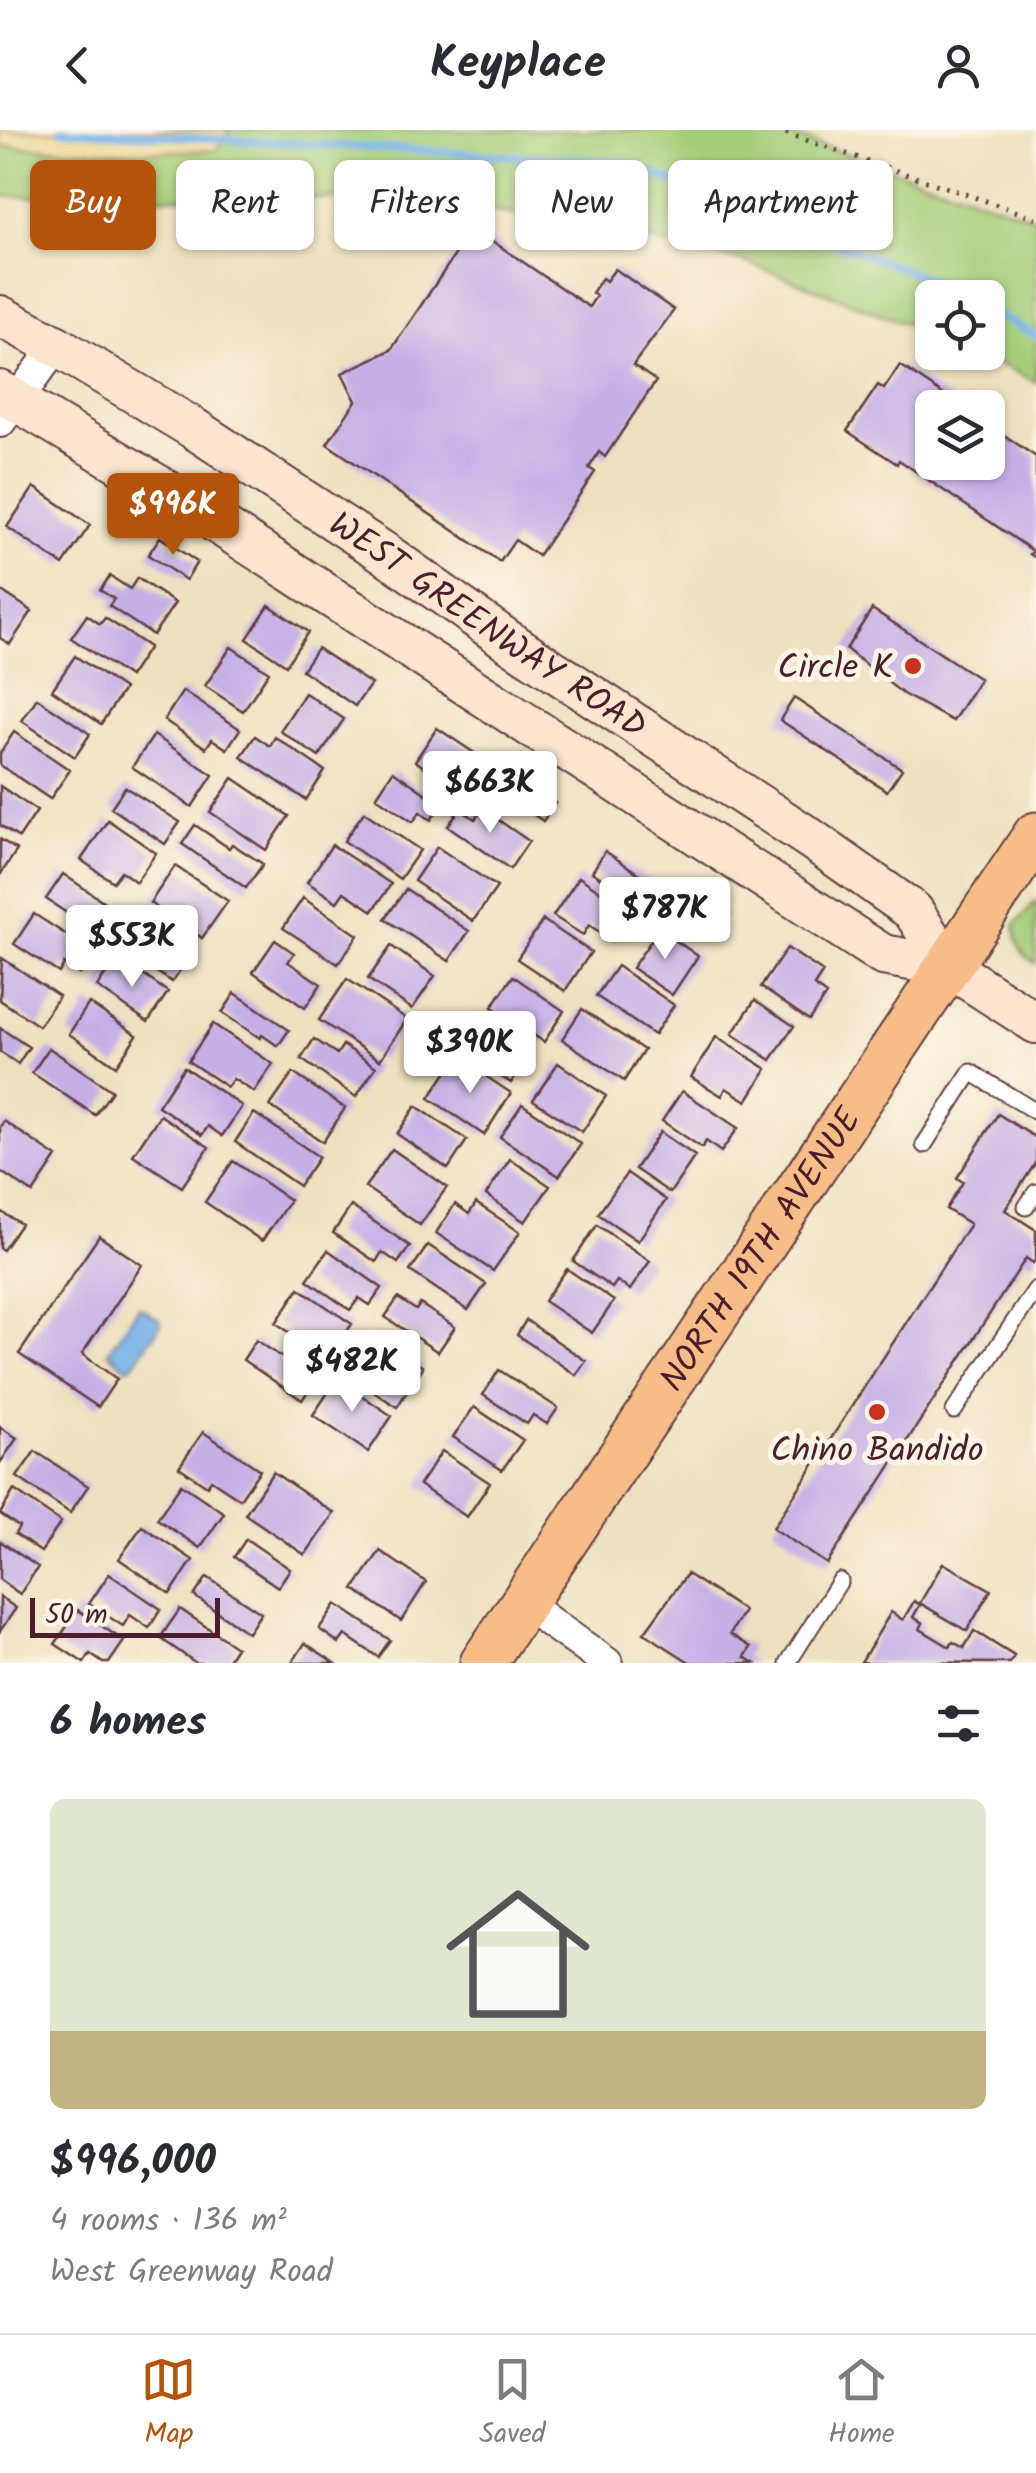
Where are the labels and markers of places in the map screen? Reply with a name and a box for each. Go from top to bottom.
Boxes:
pin: $996K [103,473,243,558]
place label: Circle K [777,641,893,697]
marker: Circle K [902,655,924,677]
pin: $663K [420,751,560,836]
pin: $787K [595,877,735,962]
pin: $553K [62,905,202,990]
pin: $390K [400,1011,540,1096]
pin: $482K [282,1330,422,1415]
marker: Chino Bandido [866,1401,888,1423]
place label: Chino Bandido [770,1424,984,1480]

